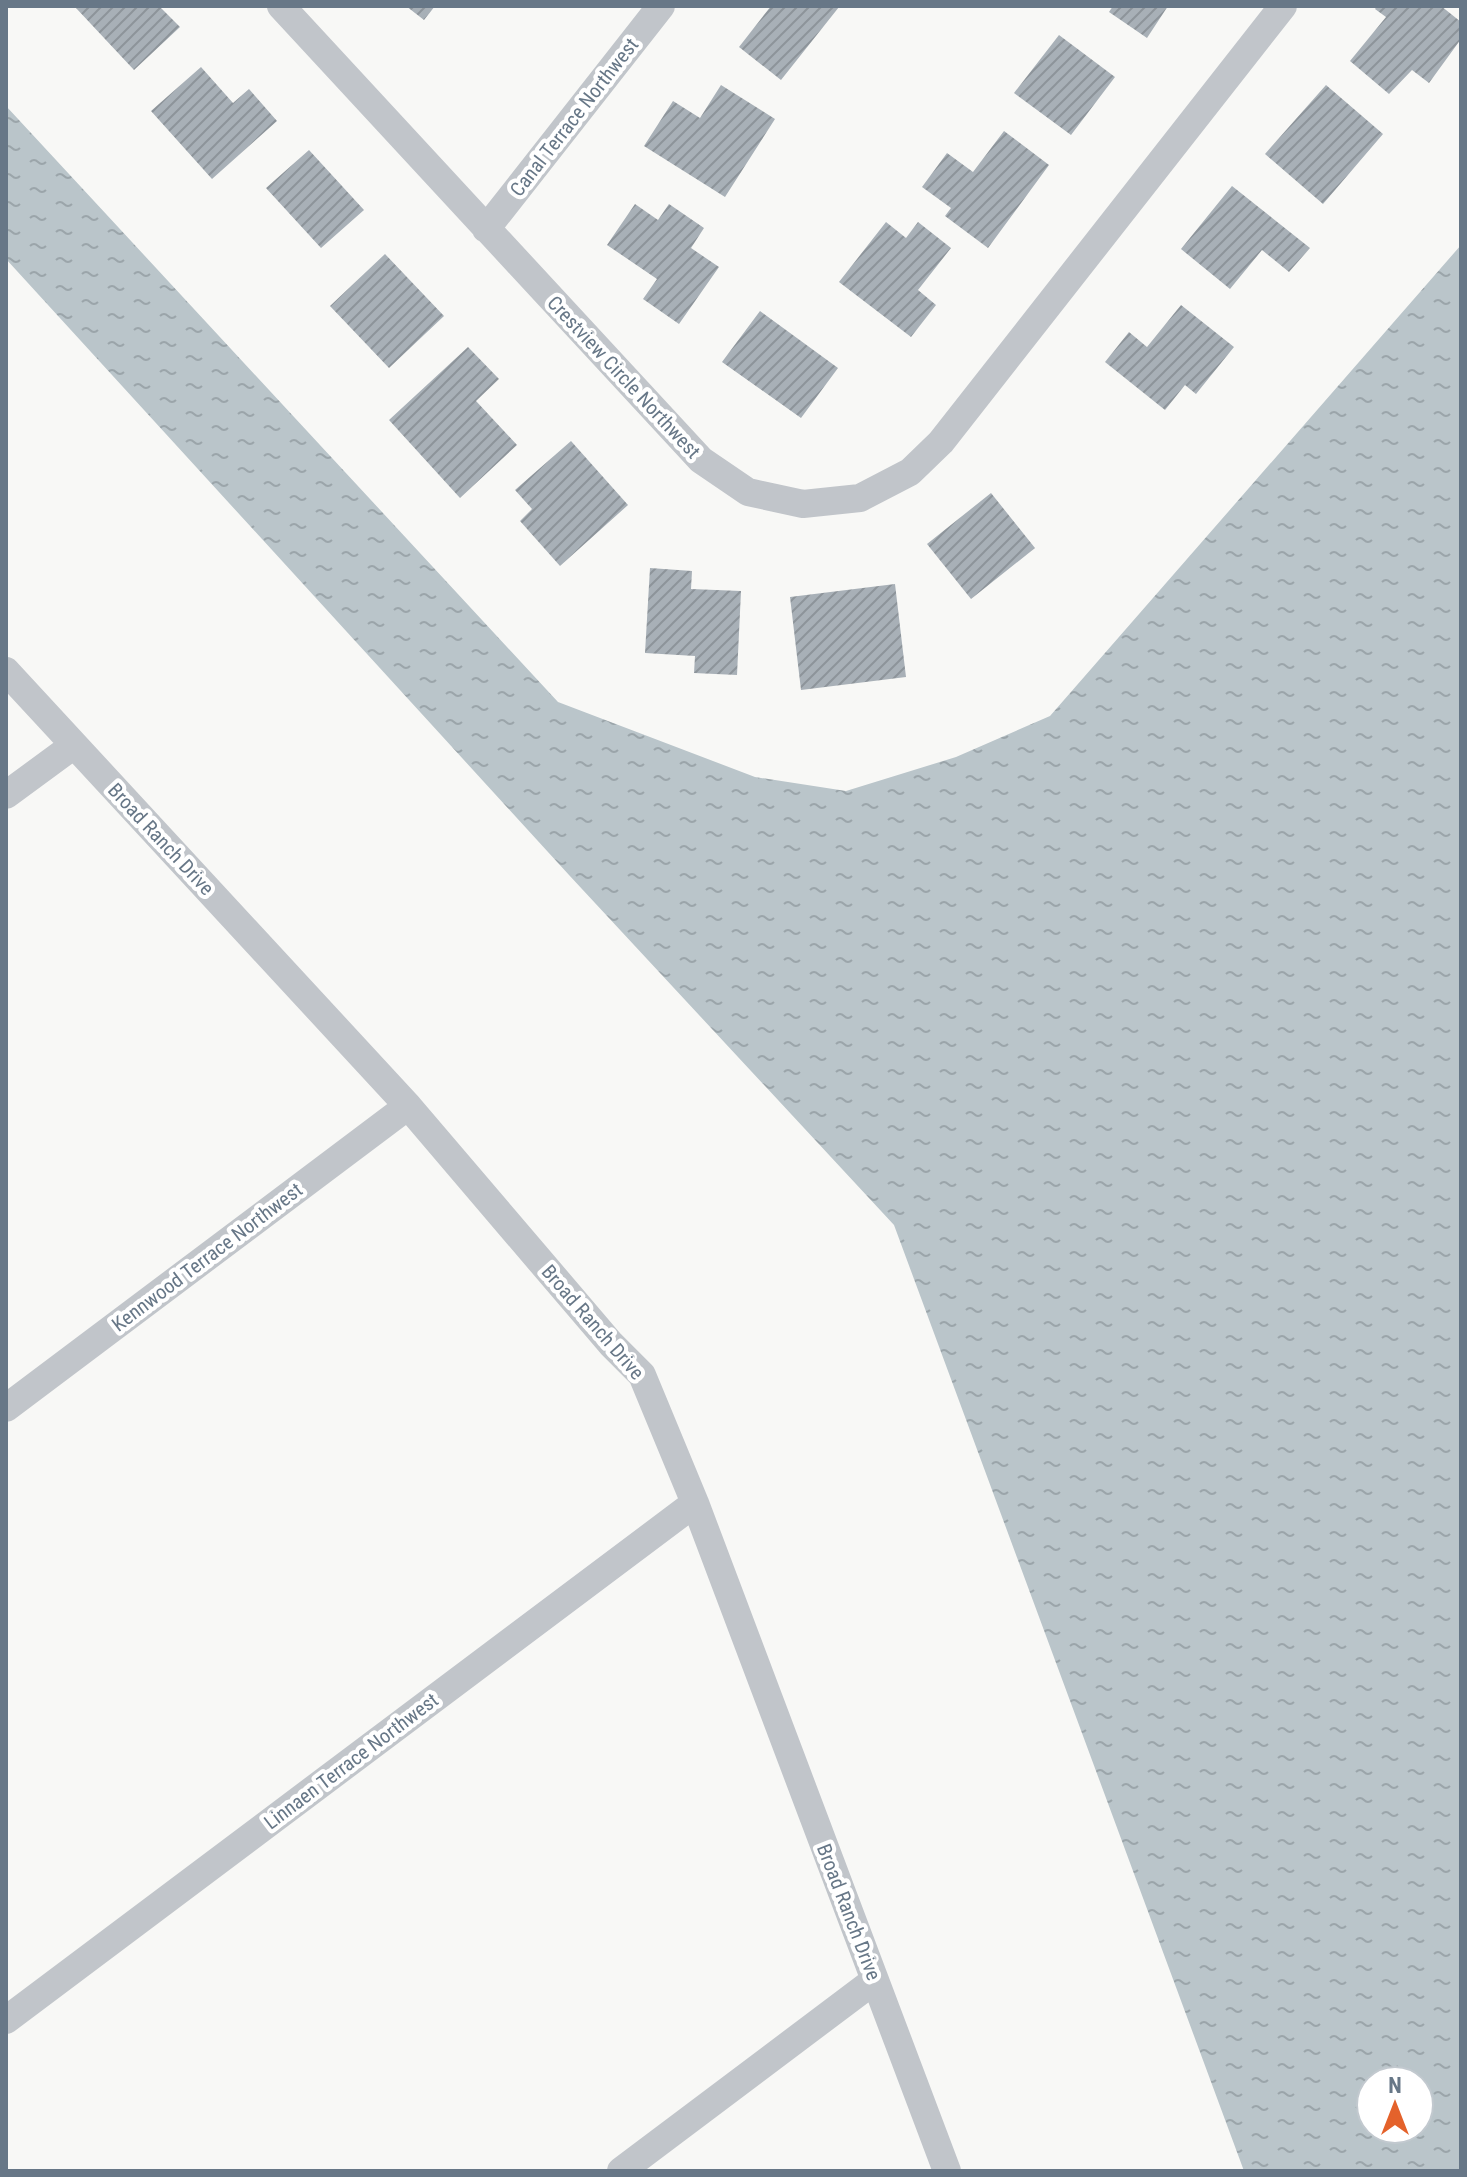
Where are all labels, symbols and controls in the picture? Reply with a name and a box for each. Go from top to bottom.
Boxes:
street label: Canal Terrace Northwest [505,33,643,201]
street label: Crestview Circle Northwest [542,291,706,463]
street label: Broad Ranch Drive [103,778,219,900]
street label: Kennwood Terrace Northwest [107,1178,307,1336]
street label: Broad Ranch Drive [537,1260,649,1384]
street label: Linnaen Terrace Northwest [259,1688,443,1834]
street label: Broad Ranch Drive [812,1840,886,1984]
north arrow [1355,2065,1435,2145]
text: N [1388,2073,1402,2098]

